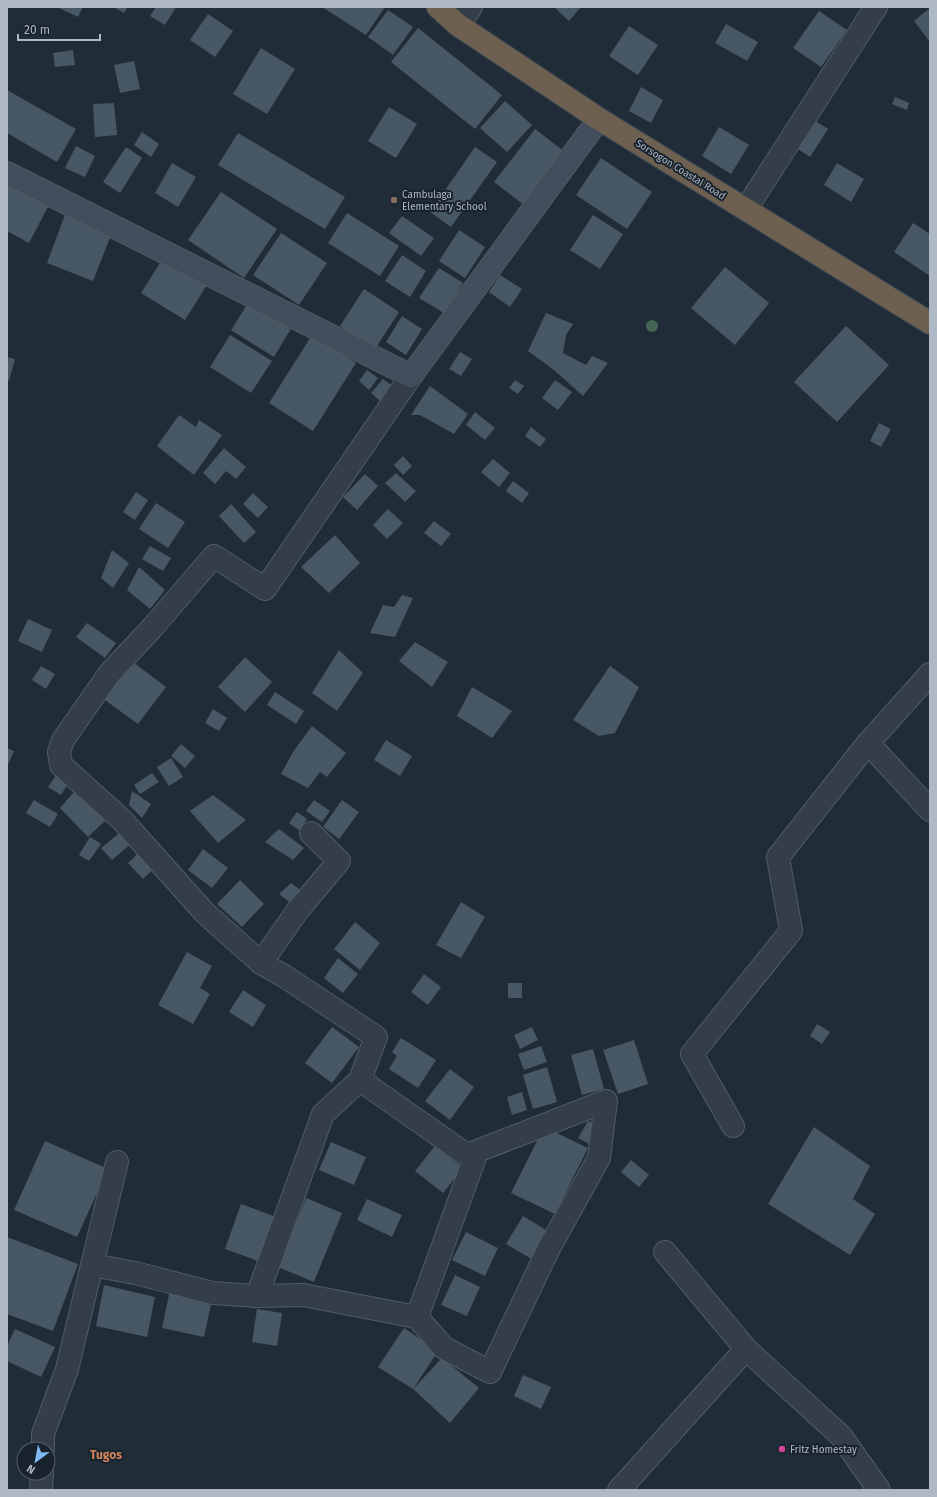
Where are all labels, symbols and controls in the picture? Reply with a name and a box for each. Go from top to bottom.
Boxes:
scale bar [18,16,100,42]
text: 20 m [24,23,50,37]
street label: Sorsogon Coastal Road [633,137,728,202]
place label: Cambulaga Elementary School [402,189,487,213]
marker: Cambulaga Elementary School [389,195,399,205]
north arrow [16,1441,56,1481]
marker: Fritz Homestay [777,1444,787,1454]
place label: Fritz Homestay [790,1444,857,1456]
district label: Tugos [90,1448,122,1462]
text: N [24,1462,38,1477]

